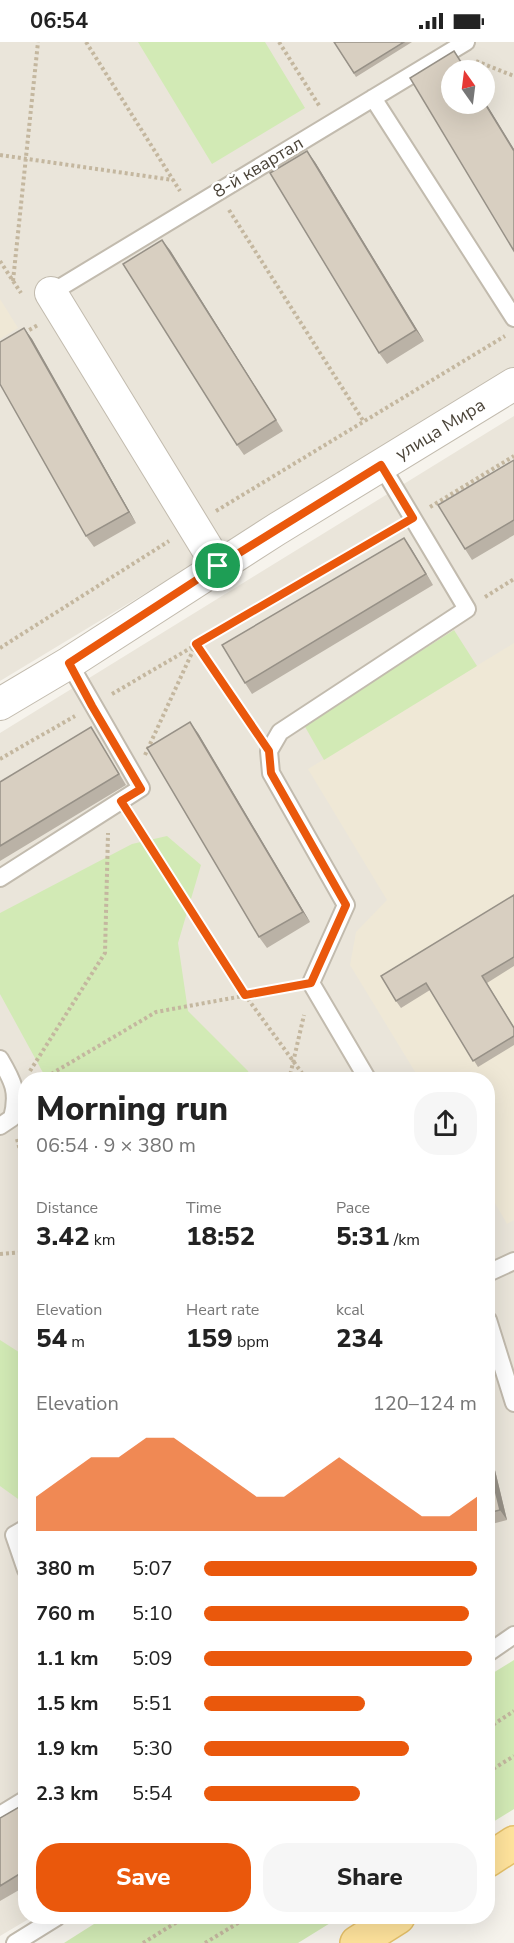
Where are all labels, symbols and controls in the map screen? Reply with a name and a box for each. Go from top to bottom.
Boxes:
text: 06:54 [30,6,88,36]
north arrow [441,60,495,114]
map controls [441,60,495,114]
street label: 8-й квартал [208,131,308,203]
street label: улица Мира [391,393,490,466]
pin [192,540,243,591]
icon: arrive [201,549,234,582]
text: Morning run [36,1087,228,1132]
button: share [414,1092,477,1155]
text: 06:54 · 9 × 380 m [36,1132,196,1159]
text: Distance [36,1197,98,1219]
text: Time [186,1197,222,1219]
text: Pace [336,1197,370,1219]
text: 3.42 [36,1219,90,1254]
text: 18:52 [186,1219,255,1254]
text: 5:31 [336,1219,390,1254]
text: km [90,1229,115,1251]
text: /km [390,1229,420,1251]
text: Elevation [36,1299,102,1321]
text: Heart rate [186,1299,259,1321]
text: kcal [336,1299,364,1321]
text: 54 [36,1321,67,1356]
text: 159 [186,1321,233,1356]
text: 234 [336,1321,383,1356]
text: m [67,1331,85,1353]
text: bpm [233,1331,269,1353]
text: Elevation [36,1390,119,1417]
text: 120–124 m [373,1390,477,1417]
text: 380 m [36,1555,95,1582]
text: 5:07 [132,1555,173,1582]
text: 760 m [36,1600,95,1627]
text: 5:10 [132,1600,173,1627]
text: 1.1 km [36,1645,99,1672]
text: 5:09 [132,1645,173,1672]
text: 1.5 km [36,1690,99,1717]
text: 5:51 [132,1690,173,1717]
text: 1.9 km [36,1735,99,1762]
text: 5:30 [132,1735,173,1762]
text: 2.3 km [36,1780,99,1807]
text: 5:54 [132,1780,173,1807]
button: Save [36,1843,251,1912]
button: Share [263,1843,477,1912]

